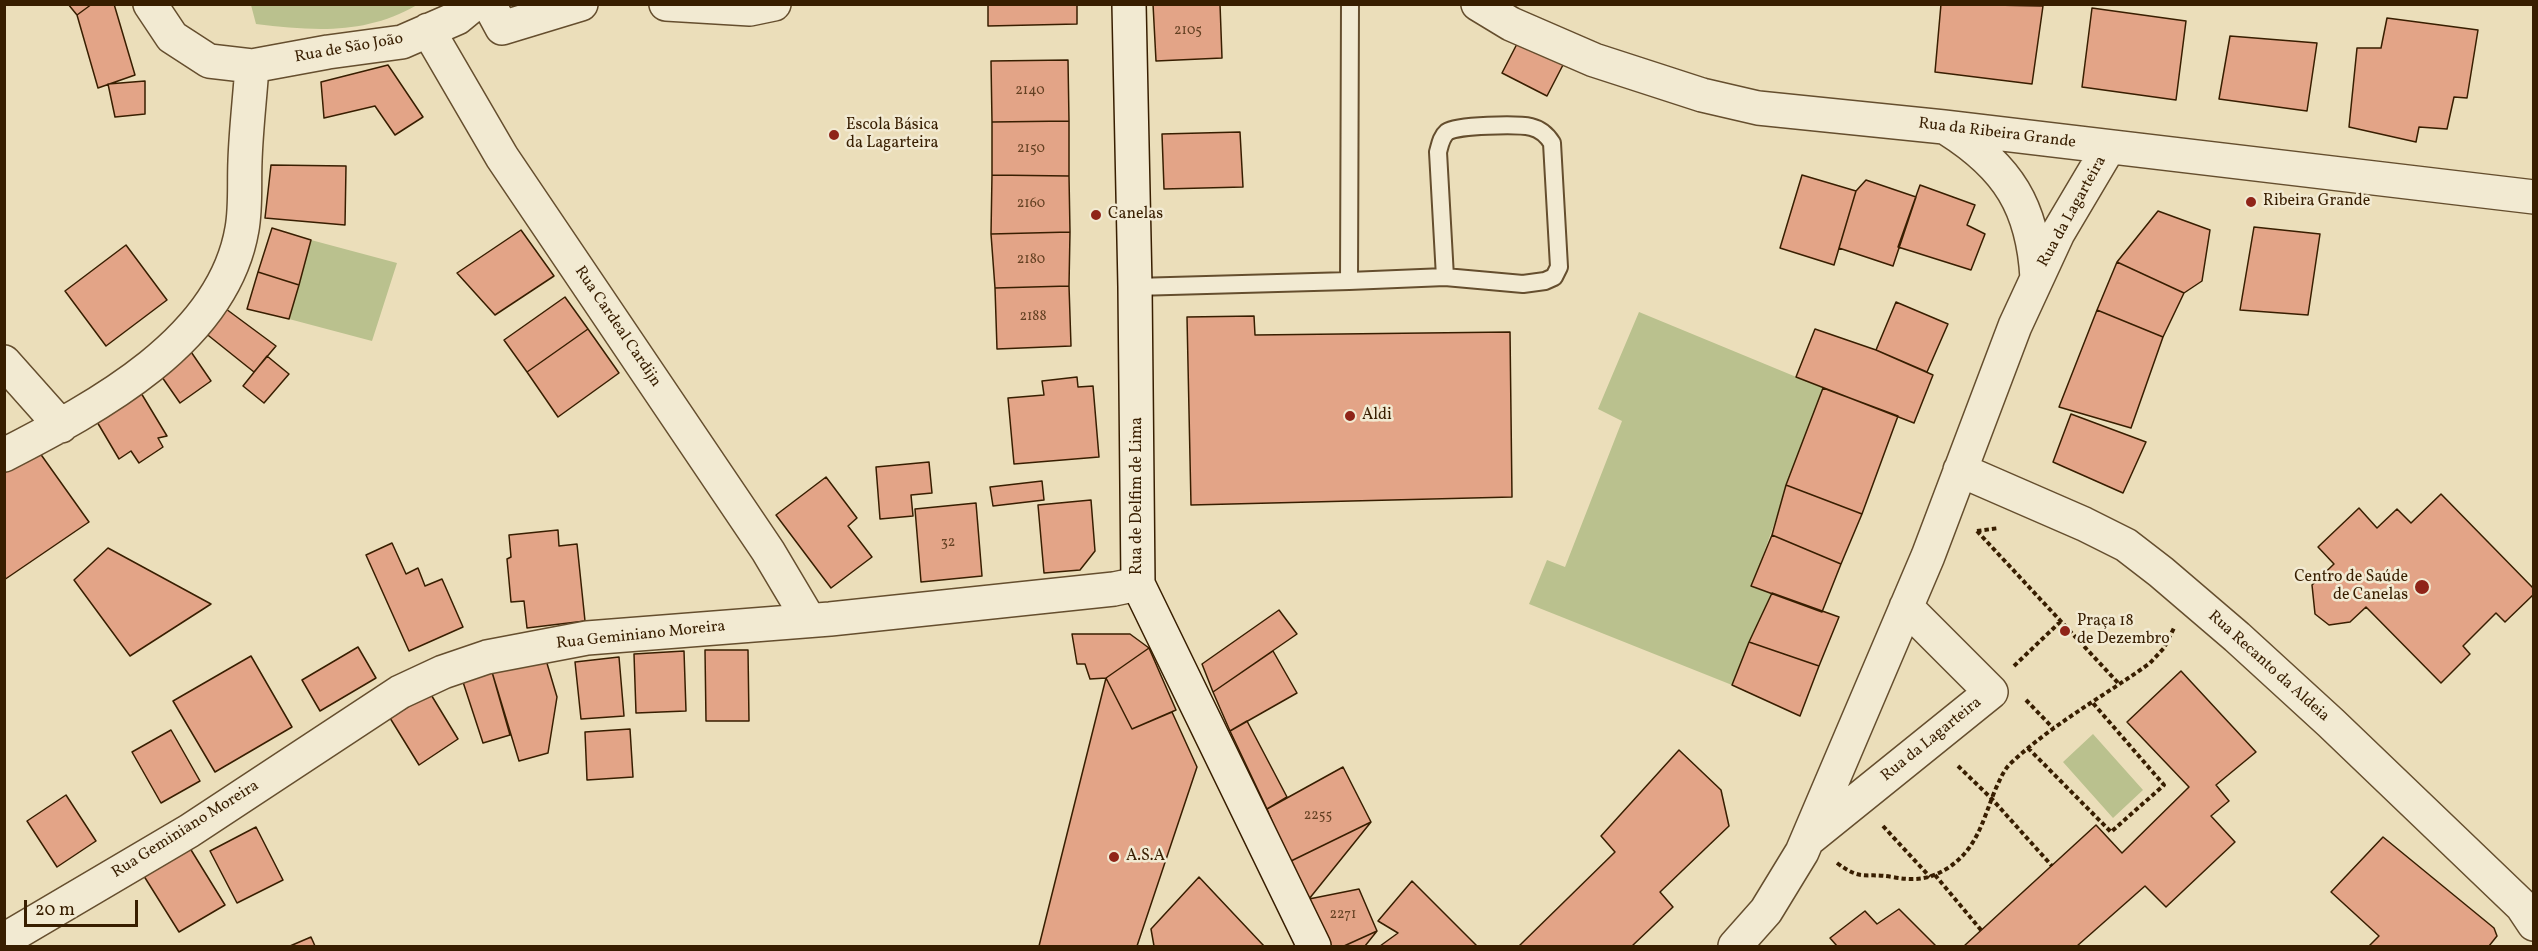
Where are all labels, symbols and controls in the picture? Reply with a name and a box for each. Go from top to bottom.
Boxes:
house number: 2105 [1174,23,1202,39]
street label: Rua de São João [293,30,405,68]
house number: 2140 [1015,83,1045,99]
street label: Rua da Ribeira Grande [1917,115,2077,153]
place label: Escola Básica da Lagarteira [846,116,939,154]
marker: Escola Básica da Lagarteira [827,128,841,142]
house number: 2150 [1017,141,1045,157]
street label: Rua da Lagarteira [2035,153,2111,271]
place label: Ribeira Grande [2263,192,2370,212]
marker: Ribeira Grande [2244,195,2258,209]
house number: 2160 [1017,196,1045,212]
place label: Canelas [1108,205,1163,225]
marker: Canelas [1089,208,1103,222]
house number: 2180 [1017,252,1045,268]
street label: Rua Cardeal Cardijn [569,263,665,391]
house number: 2188 [1019,309,1047,325]
place label: Aldi [1362,406,1392,426]
marker: Aldi [1343,409,1357,423]
street label: Rua de Delfim de Lima [1128,417,1148,575]
house number: 32 [941,535,955,551]
place label: Centro de Saúde de Canelas [2294,568,2408,606]
marker: Centro de Saúde de Canelas [2413,578,2431,596]
street label: Rua Recanto da Aldeia [2203,607,2333,727]
place label: Praça 18 de Dezembro [2077,612,2170,650]
street label: Rua Geminiano Moreira [556,618,726,654]
marker: Praça 18 de Dezembro [2058,624,2072,638]
street label: Rua da Lagarteira [1878,694,1986,786]
street label: Rua Geminiano Moreira [109,777,263,883]
house number: 2255 [1304,808,1332,824]
place label: A.S.A [1126,847,1165,867]
marker: A.S.A [1107,850,1121,864]
scale bar [27,888,141,926]
text: 20 m [35,898,75,923]
house number: 2271 [1330,907,1356,923]

